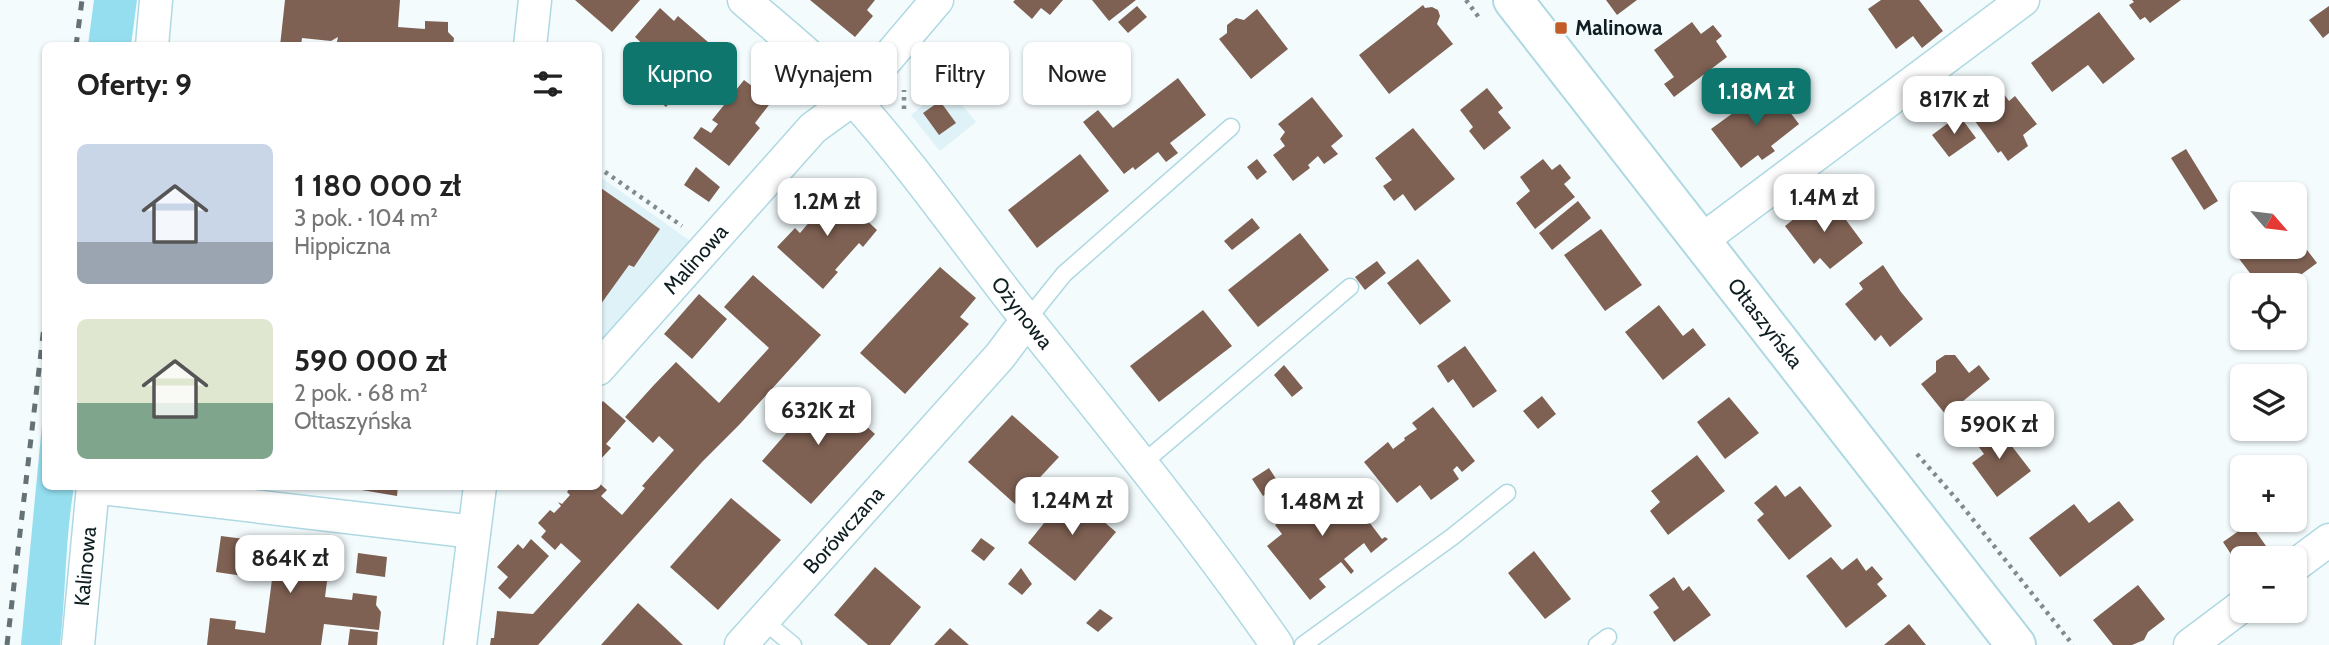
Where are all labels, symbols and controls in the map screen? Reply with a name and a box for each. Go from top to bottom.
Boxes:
place label: Malinowa [1575,15,1663,40]
marker: Malinowa [1553,20,1569,36]
chip: Kupno [623,42,737,105]
chip: Wynajem [751,42,897,105]
chip: Filtry [911,42,1009,105]
chip: Nowe [1023,42,1131,105]
icon: filters [529,65,567,103]
text: Oferty: 9 [77,66,192,103]
pin: 1.18M zł [1684,68,1828,128]
pin: 817K zł [1889,76,2019,136]
text: 1.18M zł [1718,77,1794,105]
text: 817K zł [1919,85,1989,113]
text: 1 180 000 zł [294,167,461,204]
icon: home [133,172,217,256]
pin: 1.4M zł [1759,174,1889,234]
pin: 1.2M zł [762,178,892,238]
north arrow [2230,182,2306,259]
map controls [2230,182,2307,623]
text: 1.4M zł [1790,183,1858,211]
text: 1.2M zł [794,187,860,215]
text: 3 pok. · 104 m² [294,204,438,232]
street label: Malinowa [658,219,733,299]
text: Hippiczna [294,232,391,260]
street label: Ożynowa [986,272,1058,354]
street label: Ołtaszyńska [1723,273,1808,373]
button: locate [2230,273,2307,350]
text: 590 000 zł [294,342,447,379]
icon: home [133,347,217,431]
button: layers [2230,364,2307,441]
text: 2 pok. · 68 m² [294,379,428,407]
pin: 632K zł [753,388,883,447]
text: 632K zł [781,396,855,424]
pin: 590K zł [1934,402,2064,461]
text: Ołtaszyńska [294,407,412,435]
text: 590K zł [1960,410,2038,438]
button: + [2230,455,2307,532]
pin: 1.24M zł [1000,477,1144,537]
pin: 1.48M zł [1250,478,1394,538]
street label: Borówczana [798,481,889,579]
text: 1.24M zł [1031,486,1113,514]
text: 1.48M zł [1281,487,1363,515]
street label: Kalinowa [69,525,101,607]
pin: 864K zł [225,536,355,595]
text: 864K zł [251,544,329,572]
button: − [2230,546,2307,623]

